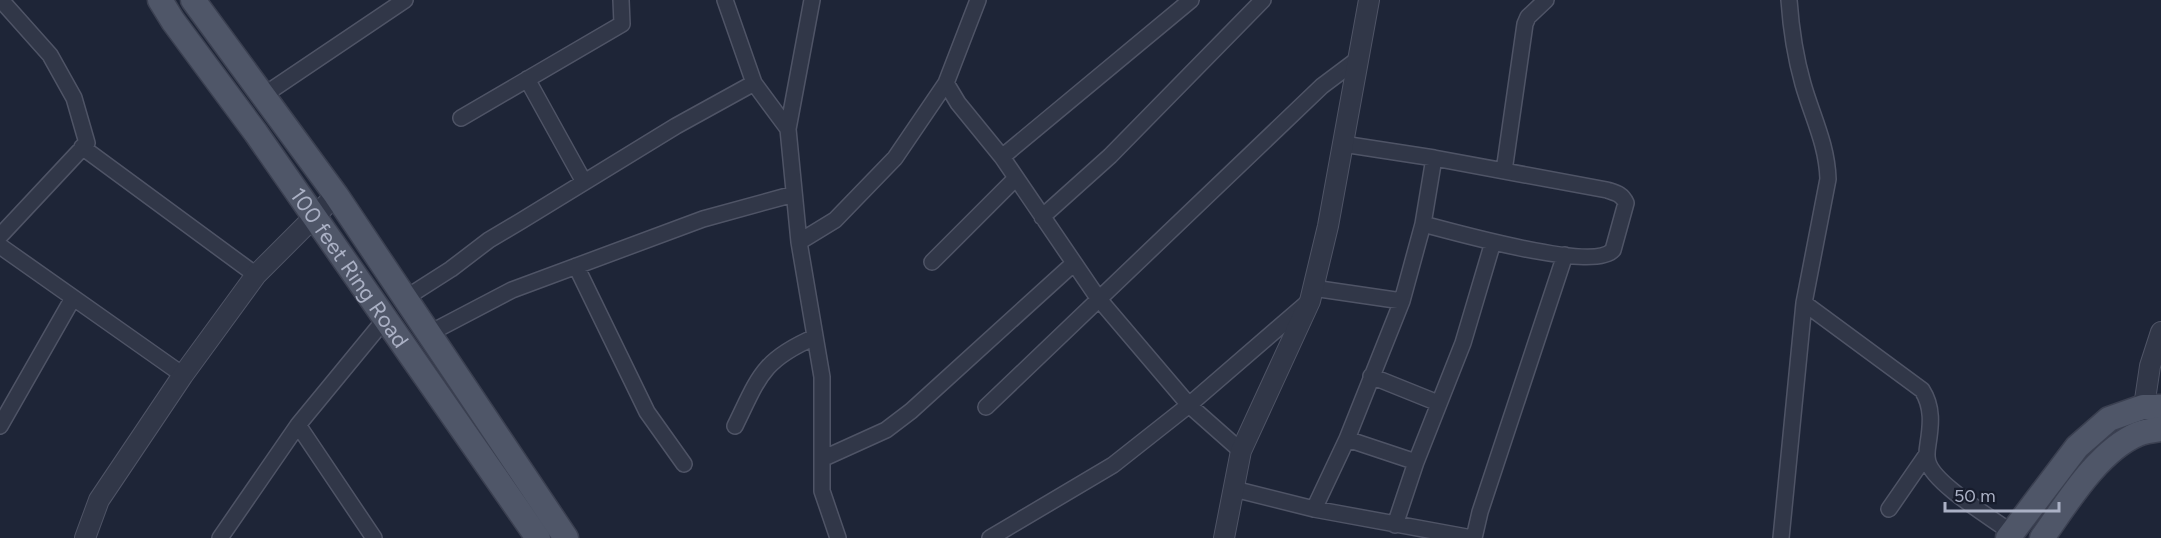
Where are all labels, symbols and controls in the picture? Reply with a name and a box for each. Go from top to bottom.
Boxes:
street label: 100 feet Ring Road [284,183,414,353]
scale bar [1945,475,2059,513]
text: 50 m [1954,485,1996,507]

